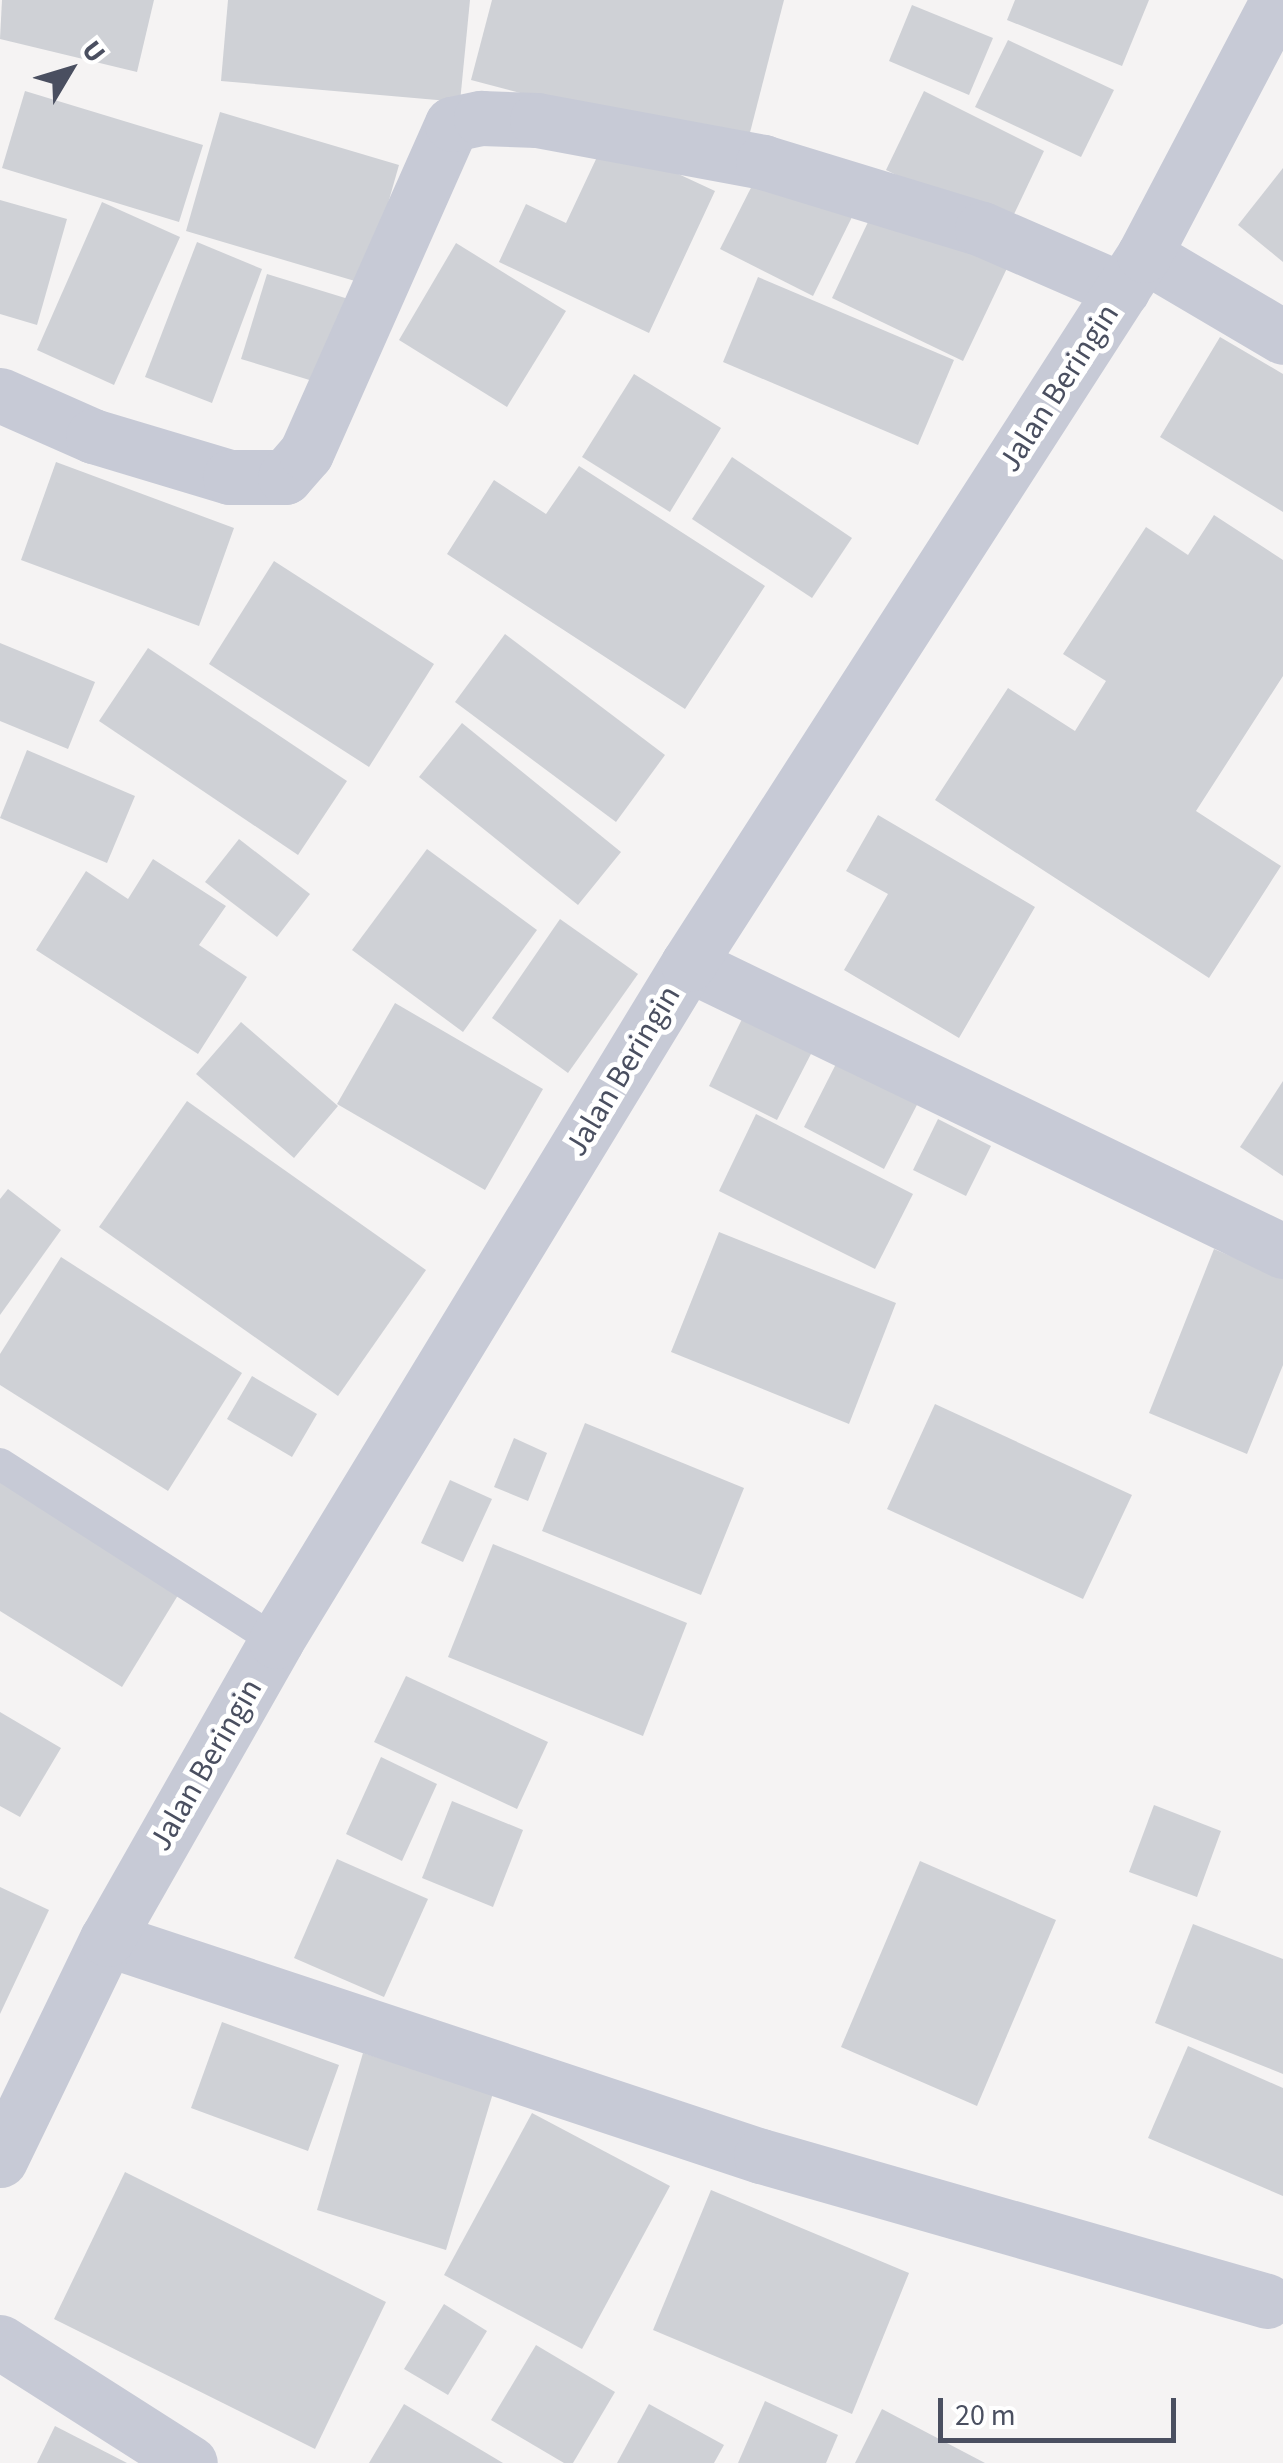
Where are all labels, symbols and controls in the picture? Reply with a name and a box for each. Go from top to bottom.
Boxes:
north arrow [20,20,120,120]
text: U [72,32,115,71]
street label: Jalan Beringin [991,297,1127,479]
street label: Jalan Beringin [557,979,689,1163]
street label: Jalan Beringin [141,1672,271,1858]
scale bar [943,2378,1180,2440]
text: 20 m [955,2394,1016,2437]

